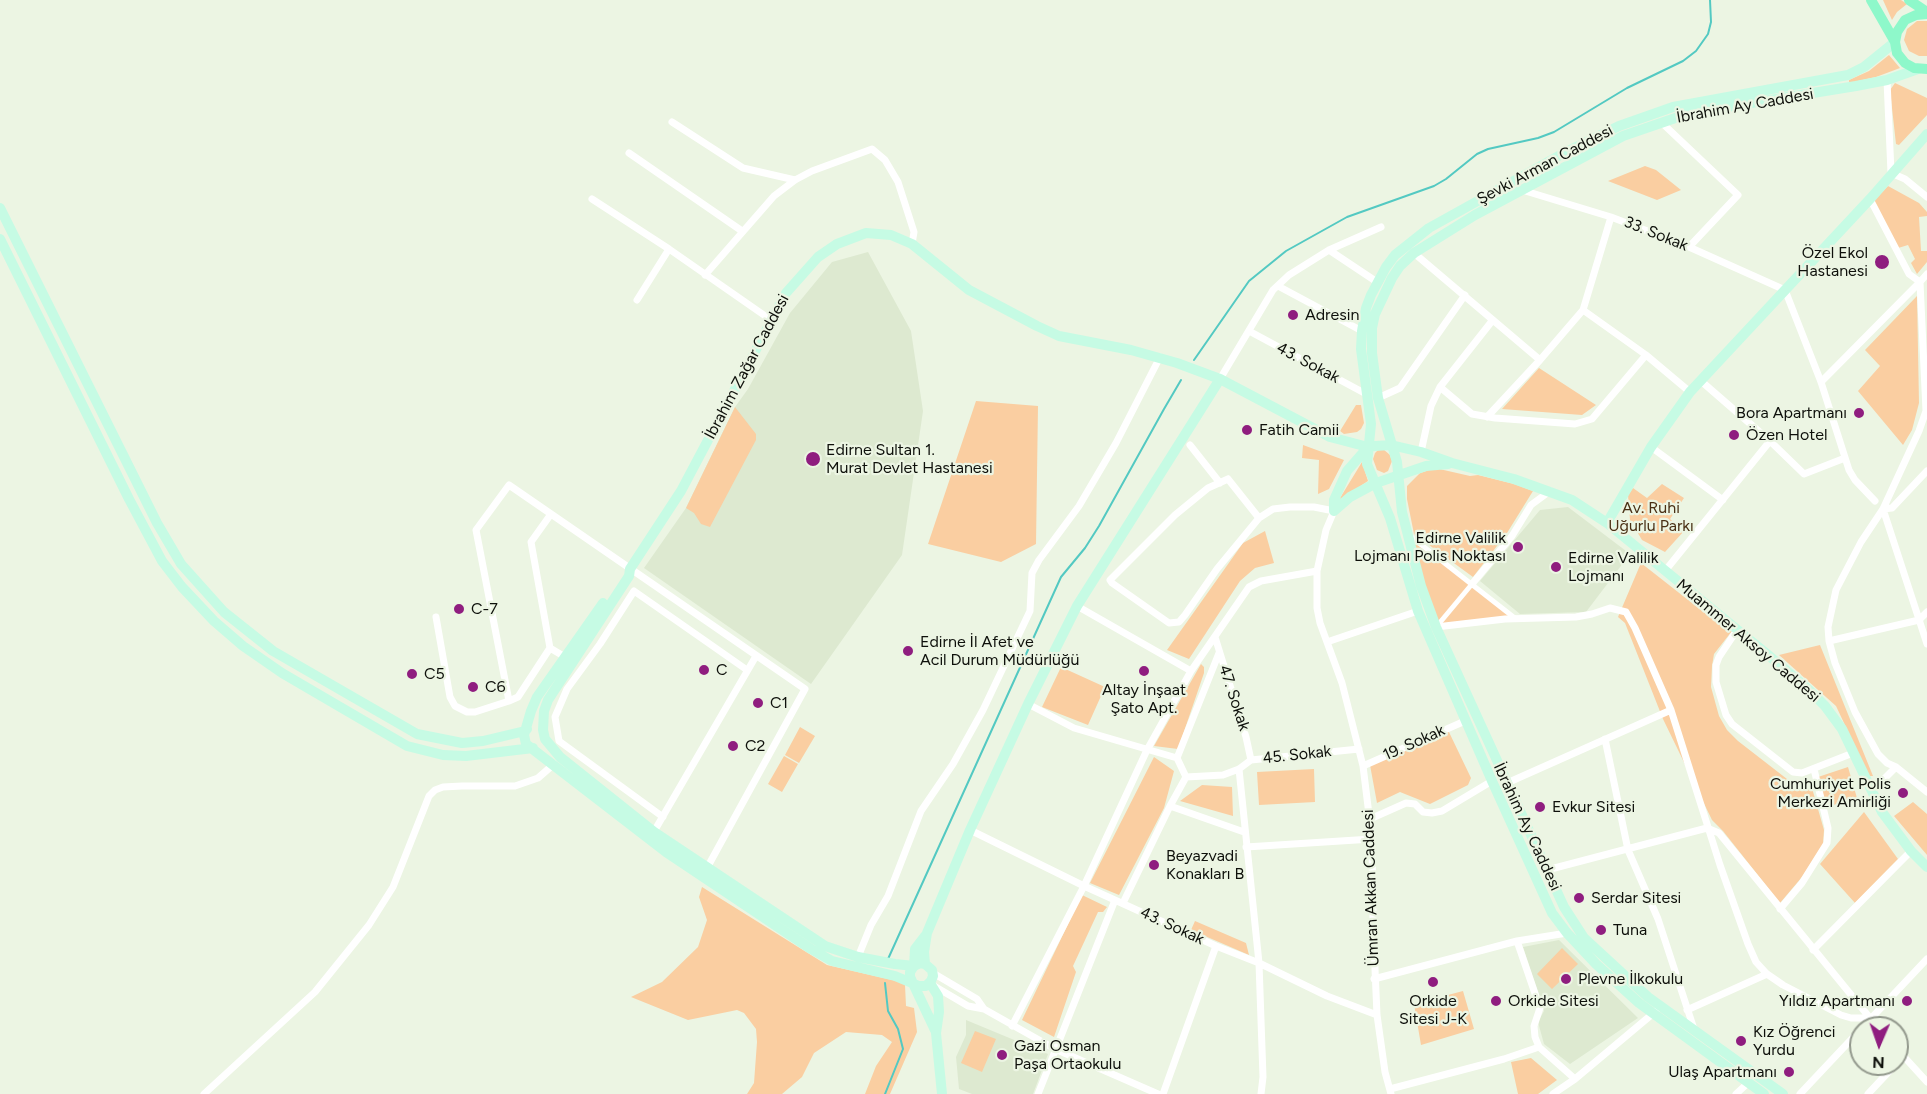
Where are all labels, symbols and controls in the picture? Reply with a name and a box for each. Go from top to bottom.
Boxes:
street label: İbrahim Ay Caddesi [1675,84,1815,128]
street label: Şevki Arman Caddesi [1474,121,1616,209]
street label: 33. Sokak [1621,212,1691,256]
place label: Özel Ekol Hastanesi [1797,243,1868,281]
marker: Özel Ekol Hastanesi [1873,253,1891,271]
street label: İbrahim Zağar Caddesi [701,291,793,443]
place label: Adresin [1305,305,1359,325]
marker: Adresin [1286,308,1300,322]
street label: 43. Sokak [1273,338,1343,388]
place label: Bora Apartmanı [1736,403,1847,423]
marker: Bora Apartmanı [1852,406,1866,420]
place label: Fatih Camii [1259,420,1339,440]
marker: Fatih Camii [1240,423,1254,437]
place label: Özen Hotel [1746,425,1827,445]
marker: Özen Hotel [1727,428,1741,442]
place label: Edirne Sultan 1. Murat Devlet Hastanesi [826,440,993,478]
marker: Edirne Sultan 1. Murat Devlet Hastanesi [804,450,822,468]
park label: Av. Ruhi Uğurlu Parkı [1608,498,1694,536]
place label: Edirne Valilik Lojmanı Polis Noktası [1354,528,1506,566]
marker: Edirne Valilik Lojmanı Polis Noktası [1511,540,1525,554]
place label: Edirne Valilik Lojmanı [1568,548,1658,586]
marker: Edirne Valilik Lojmanı [1549,560,1563,574]
street label: Muammer Aksoy Caddesi [1672,575,1824,707]
place label: C-7 [471,599,498,619]
marker: C-7 [452,602,466,616]
place label: Edirne İl Afet ve Acil Durum Müdürlüğü [920,632,1079,670]
marker: Edirne İl Afet ve Acil Durum Müdürlüğü [901,644,915,658]
place label: C [716,660,728,680]
street label: 47. Sokak [1214,662,1254,734]
marker: C [697,663,711,677]
place label: C5 [424,664,445,684]
marker: Altay İnşaat Şato Apt. [1137,664,1151,678]
marker: C5 [405,667,419,681]
place label: C6 [485,677,506,697]
marker: C6 [466,680,480,694]
place label: Altay İnşaat Şato Apt. [1102,680,1186,718]
place label: C1 [770,693,788,713]
marker: C1 [751,696,765,710]
street label: 19. Sokak [1380,721,1448,765]
place label: C2 [745,736,765,756]
marker: C2 [726,739,740,753]
street label: 45. Sokak [1262,742,1332,768]
street label: İbrahim Ay Caddesi [1489,760,1565,894]
place label: Cumhuriyet Polis Merkezi Amirliği [1770,774,1891,812]
marker: Cumhuriyet Polis Merkezi Amirliği [1896,786,1910,800]
place label: Evkur Sitesi [1552,797,1635,817]
marker: Evkur Sitesi [1533,800,1547,814]
street label: Ümran Akkan Caddesi [1359,809,1383,967]
place label: Beyazvadi Konakları B [1166,846,1244,884]
marker: Beyazvadi Konakları B [1147,858,1161,872]
place label: Serdar Sitesi [1591,888,1681,908]
marker: Serdar Sitesi [1572,891,1586,905]
street label: 43. Sokak [1137,903,1207,949]
place label: Tuna [1613,920,1647,940]
marker: Tuna [1594,923,1608,937]
place label: Plevne İlkokulu [1578,969,1683,989]
marker: Plevne İlkokulu [1559,972,1573,986]
marker: Orkide Sitesi J-K [1426,975,1440,989]
place label: Orkide Sitesi J-K [1399,991,1467,1029]
place label: Orkide Sitesi [1508,991,1599,1011]
place label: Yıldız Apartmanı [1779,991,1895,1011]
marker: Orkide Sitesi [1489,994,1503,1008]
marker: Yıldız Apartmanı [1900,994,1914,1008]
north arrow [1849,1016,1909,1076]
place label: Kız Öğrenci Yurdu [1753,1022,1836,1060]
marker: Kız Öğrenci Yurdu [1734,1034,1748,1048]
place label: Gazi Osman Paşa Ortaokulu [1014,1036,1121,1074]
marker: Gazi Osman Paşa Ortaokulu [995,1048,1009,1062]
text: N [1872,1053,1885,1072]
place label: Ulaş Apartmanı [1668,1062,1777,1082]
marker: Ulaş Apartmanı [1782,1065,1796,1079]

